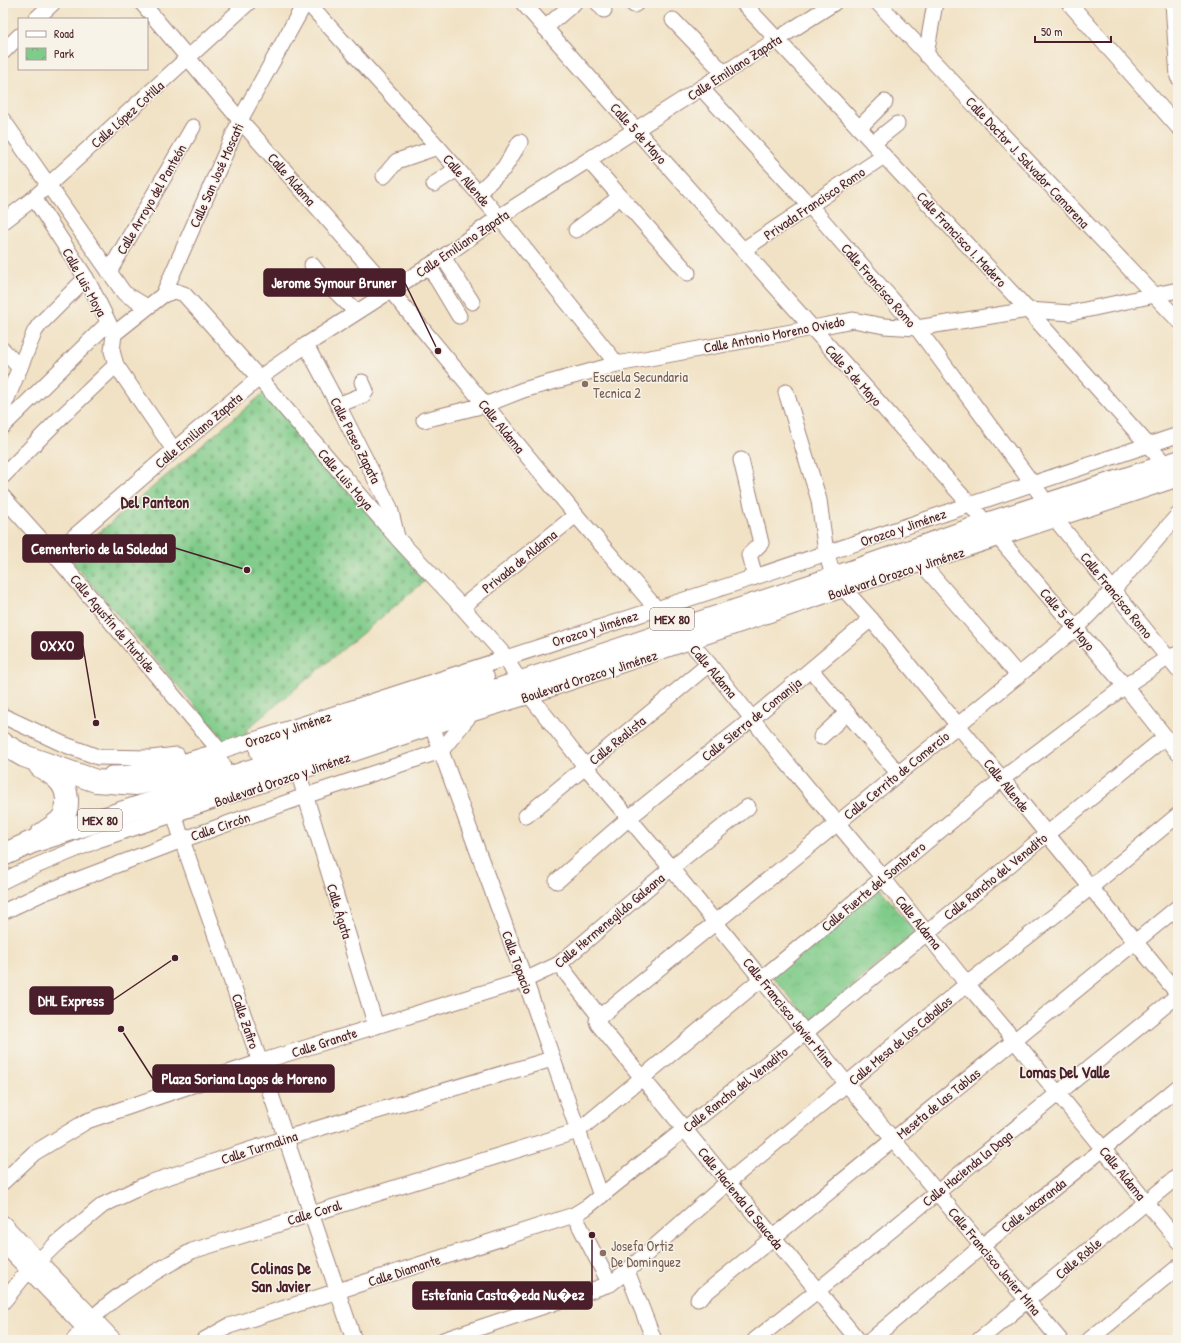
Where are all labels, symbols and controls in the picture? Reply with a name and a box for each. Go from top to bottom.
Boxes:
legend [18,18,148,70]
scale bar [1035,18,1111,44]
text: 50 m [1041,23,1062,40]
text: Road [54,25,74,42]
street label: Calle Emiliano Zapata [683,29,786,105]
text: Park [54,45,74,62]
street label: Calle López Cotilla [86,76,169,153]
street label: Calle Doctor J. Salvador Camarena [962,92,1094,232]
street label: Calle 5 de Mayo [606,98,672,169]
street label: Calle San José Moscati [184,120,248,230]
street label: Calle Arroyo del Panteón [112,140,191,258]
street label: Calle Aldama [264,148,321,210]
street label: Calle Allende [439,150,495,211]
street label: Privada Francisco Romo [760,162,869,244]
street label: Calle Francisco I. Madero [913,187,1011,291]
street label: Calle Emiliano Zapata [412,204,513,282]
street label: Calle Francisco Romo [837,239,921,331]
street label: Calle Luis Moya [57,244,112,321]
callout: Jerome Symour Bruner [264,269,405,296]
text: Jerome Symour Bruner [271,272,397,294]
street label: Calle Antonio Moreno Oviedo [702,311,846,357]
street label: Calle 5 de Mayo [821,340,887,411]
place label: Escuela Secundaria Tecnica 2 [593,367,688,402]
marker: Escuela Secundaria Tecnica 2 [580,379,590,389]
street label: Calle Emiliano Zapata [150,387,247,473]
street label: Calle Paseo Zapata [325,394,386,487]
street label: Calle Aldama [474,395,530,457]
street label: Calle Luis Moya [313,444,378,515]
district label: Del Panteon [121,491,189,513]
street label: Orozco y Jiménez [858,503,949,552]
street label: Privada de Aldama [478,525,561,597]
callout: Cementerio de la Soledad [23,535,175,562]
text: Cementerio de la Soledad [31,538,167,559]
street label: Boulevard Orozco y Jiménez [825,542,967,605]
street label: Calle Francisco Romo [1076,548,1158,642]
street label: Calle Agustín de Iturbide [65,570,160,677]
street label: Calle 5 de Mayo [1035,583,1100,655]
street label: Orozco y Jiménez [549,605,641,652]
road number: MEX 80 [650,608,694,630]
callout: OXXO [32,632,83,659]
text: OXXO [40,635,75,656]
street label: Calle Aldama [686,640,742,702]
street label: Boulevard Orozco y Jiménez [518,645,660,708]
street label: Calle Sierra de Comanija [697,672,806,766]
street label: Orozco y Jiménez [242,706,334,753]
street label: Calle Realista [585,711,650,769]
street label: Calle Cerrito de Comercio [839,726,953,824]
street label: Boulevard Orozco y Jiménez [212,747,353,812]
street label: Calle Allende [980,754,1035,816]
street label: Calle Circón [188,807,252,845]
road number: MEX 80 [78,809,122,831]
street label: Calle Rancho del Venadito [939,828,1051,924]
street label: Calle Fuerte del Sombrero [817,836,929,935]
street label: Calle Hermenegildo Galeana [550,868,669,973]
street label: Calle Ágata [322,881,358,942]
street label: Calle Aldama [891,891,947,953]
street label: Calle Topacio [497,928,538,997]
street label: Calle Francisco Javier Mina [739,953,839,1071]
callout: DHL Express [30,987,113,1014]
text: DHL Express [38,990,104,1012]
street label: Calle Zafiro [228,991,264,1051]
street label: Calle Mesa de los Caballos [844,991,956,1089]
street label: Calle Granate [289,1022,360,1062]
street label: Calle Rancho del Venadito [678,1042,792,1136]
district label: Lomas Del Valle [1020,1061,1111,1083]
street label: Meseta de las Tablas [892,1063,984,1143]
callout: Plaza Soriana Lagos de Moreno [153,1065,334,1092]
text: Plaza Soriana Lagos de Moreno [161,1068,327,1090]
street label: Calle Hacienda la Daga [918,1125,1017,1211]
street label: Calle Turmalina [218,1126,300,1168]
street label: Calle Aldama [1095,1142,1151,1204]
street label: Calle Hacienda la Sauceda [694,1143,789,1254]
street label: Calle Jacaranda [997,1173,1070,1236]
street label: Calle Coral [284,1195,344,1229]
street label: Calle Francisco Javier Mina [944,1203,1046,1319]
street label: Calle Roble [1051,1233,1106,1283]
place label: Josefa Ortiz De Dominguez [611,1236,681,1272]
marker: Josefa Ortiz De Dominguez [598,1248,608,1258]
street label: Calle Diamante [365,1249,443,1291]
district label: Colinas De San Javier [251,1257,312,1297]
callout: Estefania Casta�eda Nu�ez [413,1282,592,1309]
text: Estefania Casta�eda Nu�ez [422,1284,585,1305]

